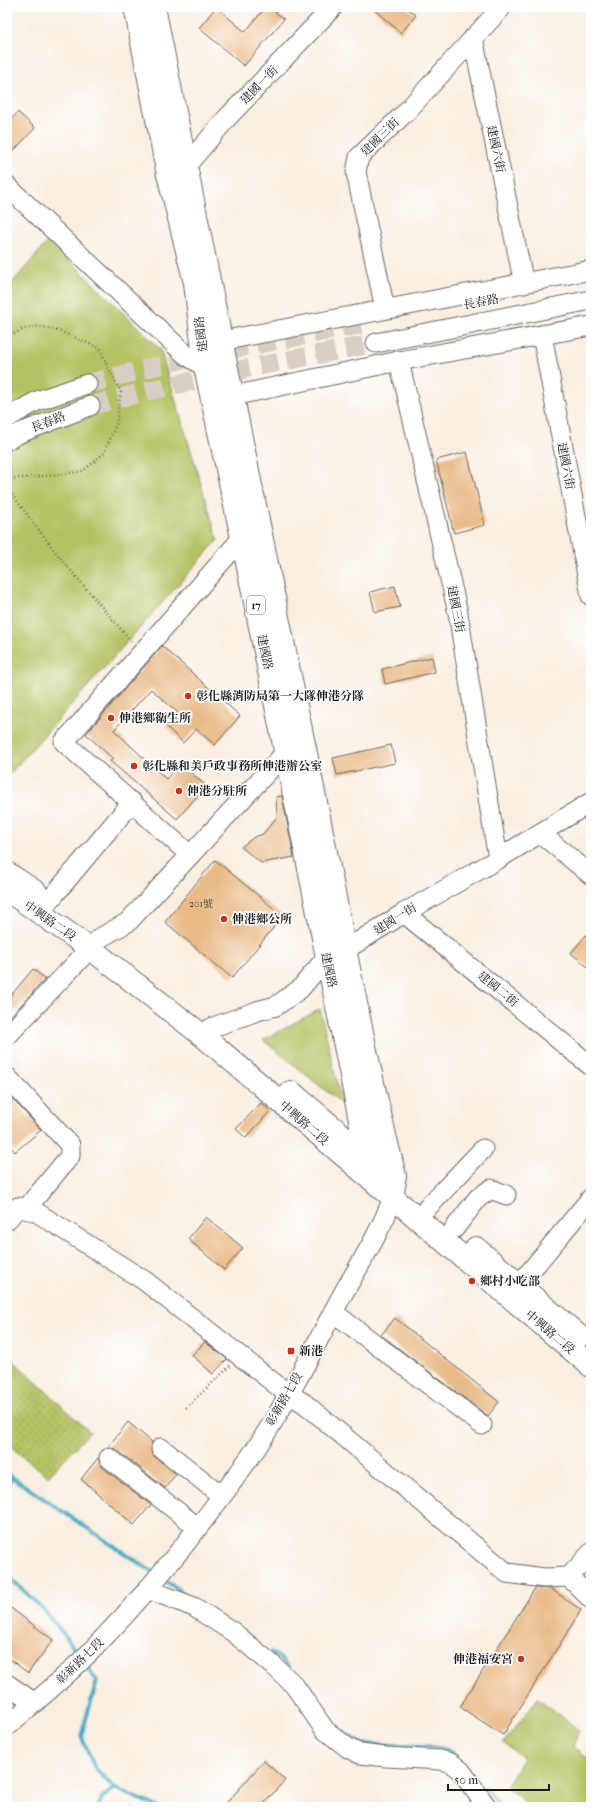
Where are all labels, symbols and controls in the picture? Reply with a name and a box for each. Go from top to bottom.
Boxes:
street label: 建國一街 [237,62,281,107]
street label: 建國三街 [358,114,403,159]
street label: 建國六街 [484,124,508,175]
street label: 長春路 [462,292,500,312]
street label: 建國路 [192,315,210,353]
street label: 長春路 [29,409,67,435]
street label: 建國六街 [555,441,578,492]
street label: 建國三街 [445,584,468,635]
road number: 17 [247,596,265,614]
street label: 建國路 [254,633,276,671]
place label: 彰化縣消防局第一大隊伸港分隊 [196,689,364,703]
marker: 彰化縣消防局第一大隊伸港分隊 [183,691,193,701]
place label: 伸港鄉衛生所 [119,711,191,725]
marker: 伸港鄉衛生所 [106,713,116,723]
place label: 彰化縣和美戶政事務所伸港辦公室 [142,759,322,773]
marker: 彰化縣和美戶政事務所伸港辦公室 [129,761,139,771]
place label: 伸港分駐所 [187,784,247,798]
marker: 伸港分駐所 [174,786,184,796]
street label: 中興路二段 [21,898,79,944]
house number: 201號 [189,898,213,910]
street label: 建國一街 [371,900,420,938]
place label: 伸港鄉公所 [232,912,292,926]
marker: 伸港鄉公所 [219,914,229,924]
street label: 建國路 [318,951,340,989]
street label: 建國二街 [475,968,522,1010]
street label: 中興路二段 [277,1098,331,1148]
place label: 鄉村小吃部 [480,1274,540,1288]
marker: 鄉村小吃部 [467,1276,477,1286]
street label: 中興路二段 [523,1307,577,1357]
place label: 新港 [299,1344,323,1358]
marker: 新港 [286,1346,296,1356]
street label: 彰新路七段 [263,1370,305,1428]
street label: 彰新路七段 [54,1635,106,1687]
place label: 伸港福安宮 [453,1652,513,1666]
marker: 伸港福安宮 [516,1654,526,1664]
scale bar [448,1766,549,1792]
text: 50 m [454,1773,478,1787]

